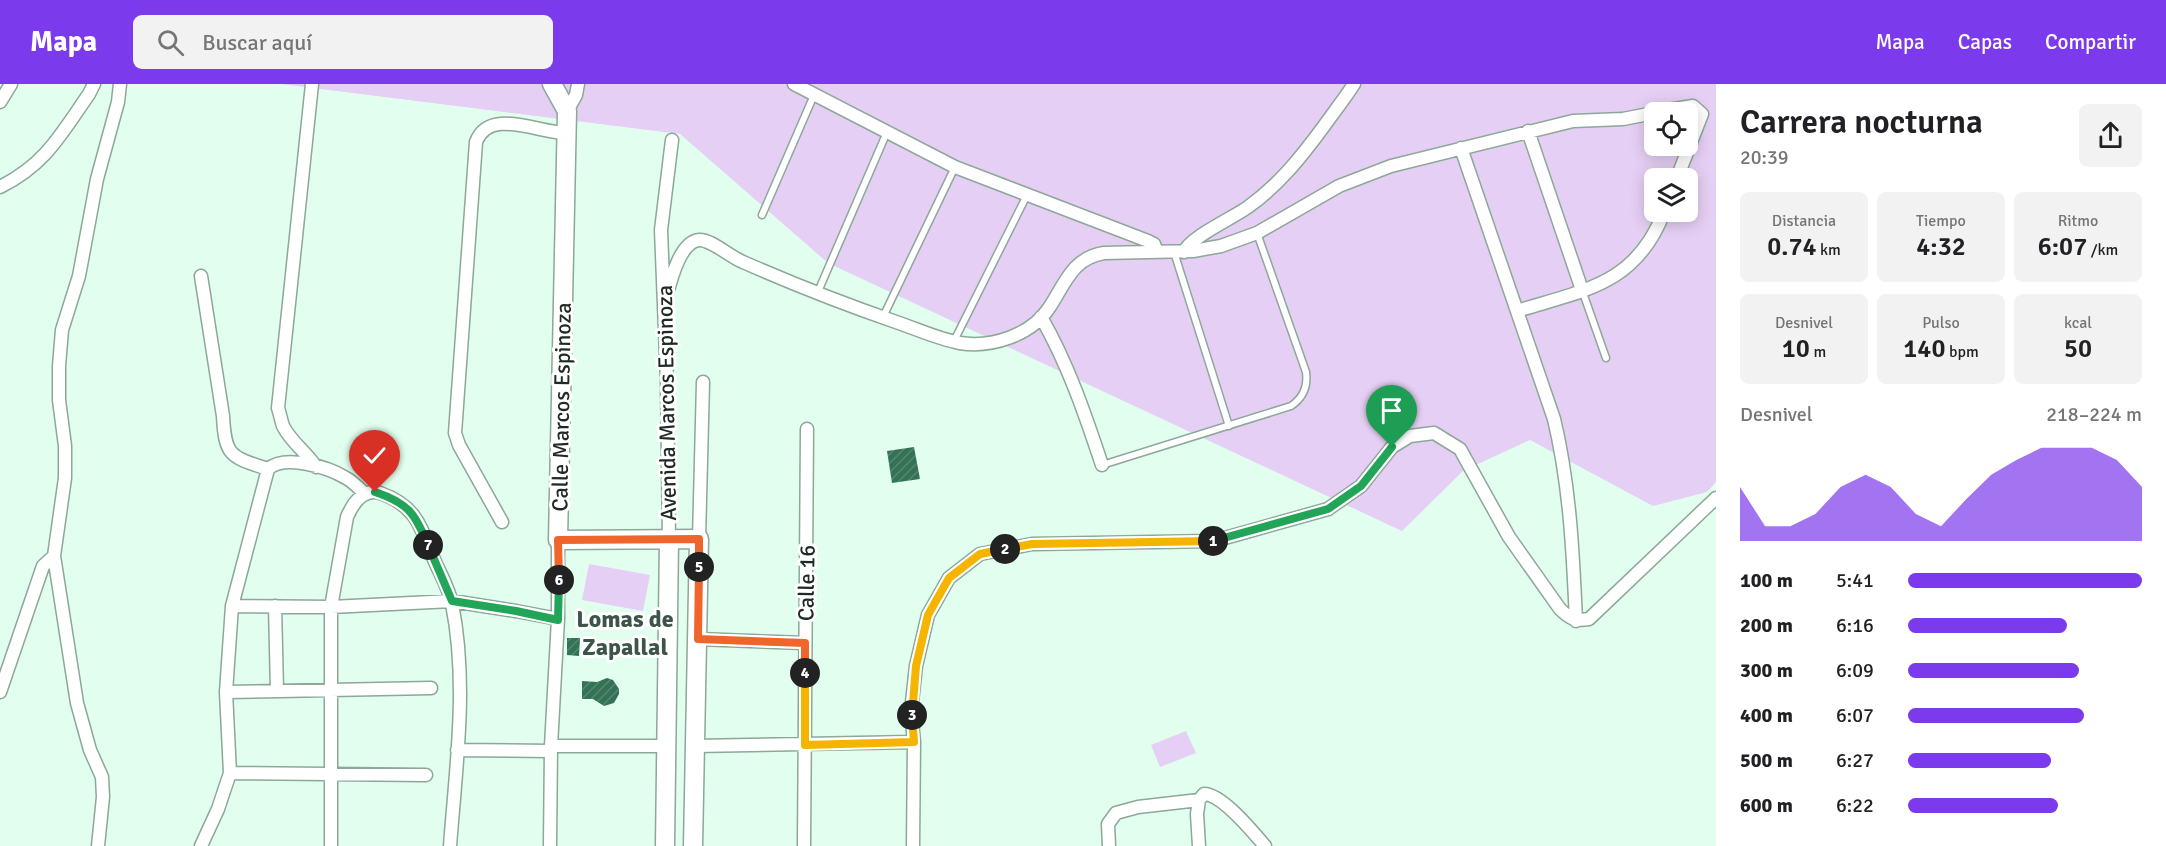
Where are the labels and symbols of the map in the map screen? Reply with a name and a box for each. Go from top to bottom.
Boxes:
street label: Avenida Marcos Espinoza [651,285,682,521]
street label: Calle Marcos Espinoza [546,302,577,512]
pin [1366,385,1417,447]
pin [349,430,400,492]
pin: 1 [1198,526,1228,556]
pin: 7 [413,530,443,560]
pin: 2 [990,534,1020,564]
street label: Calle 16 [792,545,821,621]
pin: 5 [684,552,714,582]
pin: 6 [544,565,574,595]
district label: Lomas de Zapallal [576,604,674,662]
pin: 4 [790,658,820,688]
pin: 3 [897,700,927,730]

